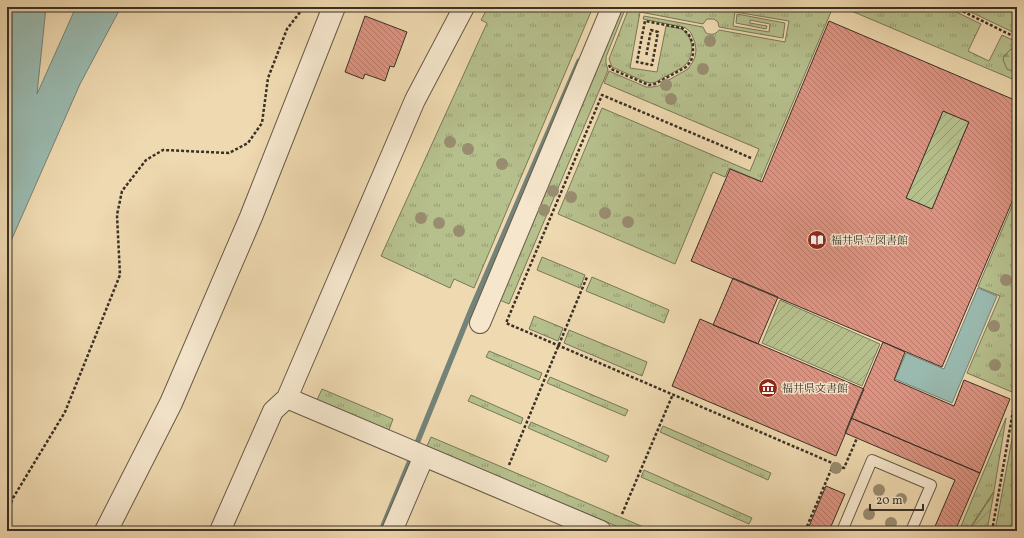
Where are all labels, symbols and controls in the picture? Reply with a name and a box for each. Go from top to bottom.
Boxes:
library icon: 福井県立図書館 [806,229,828,251]
place label: 福井県立図書館 [831,234,908,249]
museum icon: 福井県文書館 [757,377,779,399]
place label: 福井県文書館 [782,382,848,397]
scale bar [870,486,923,512]
text: 20 m [876,493,903,509]

